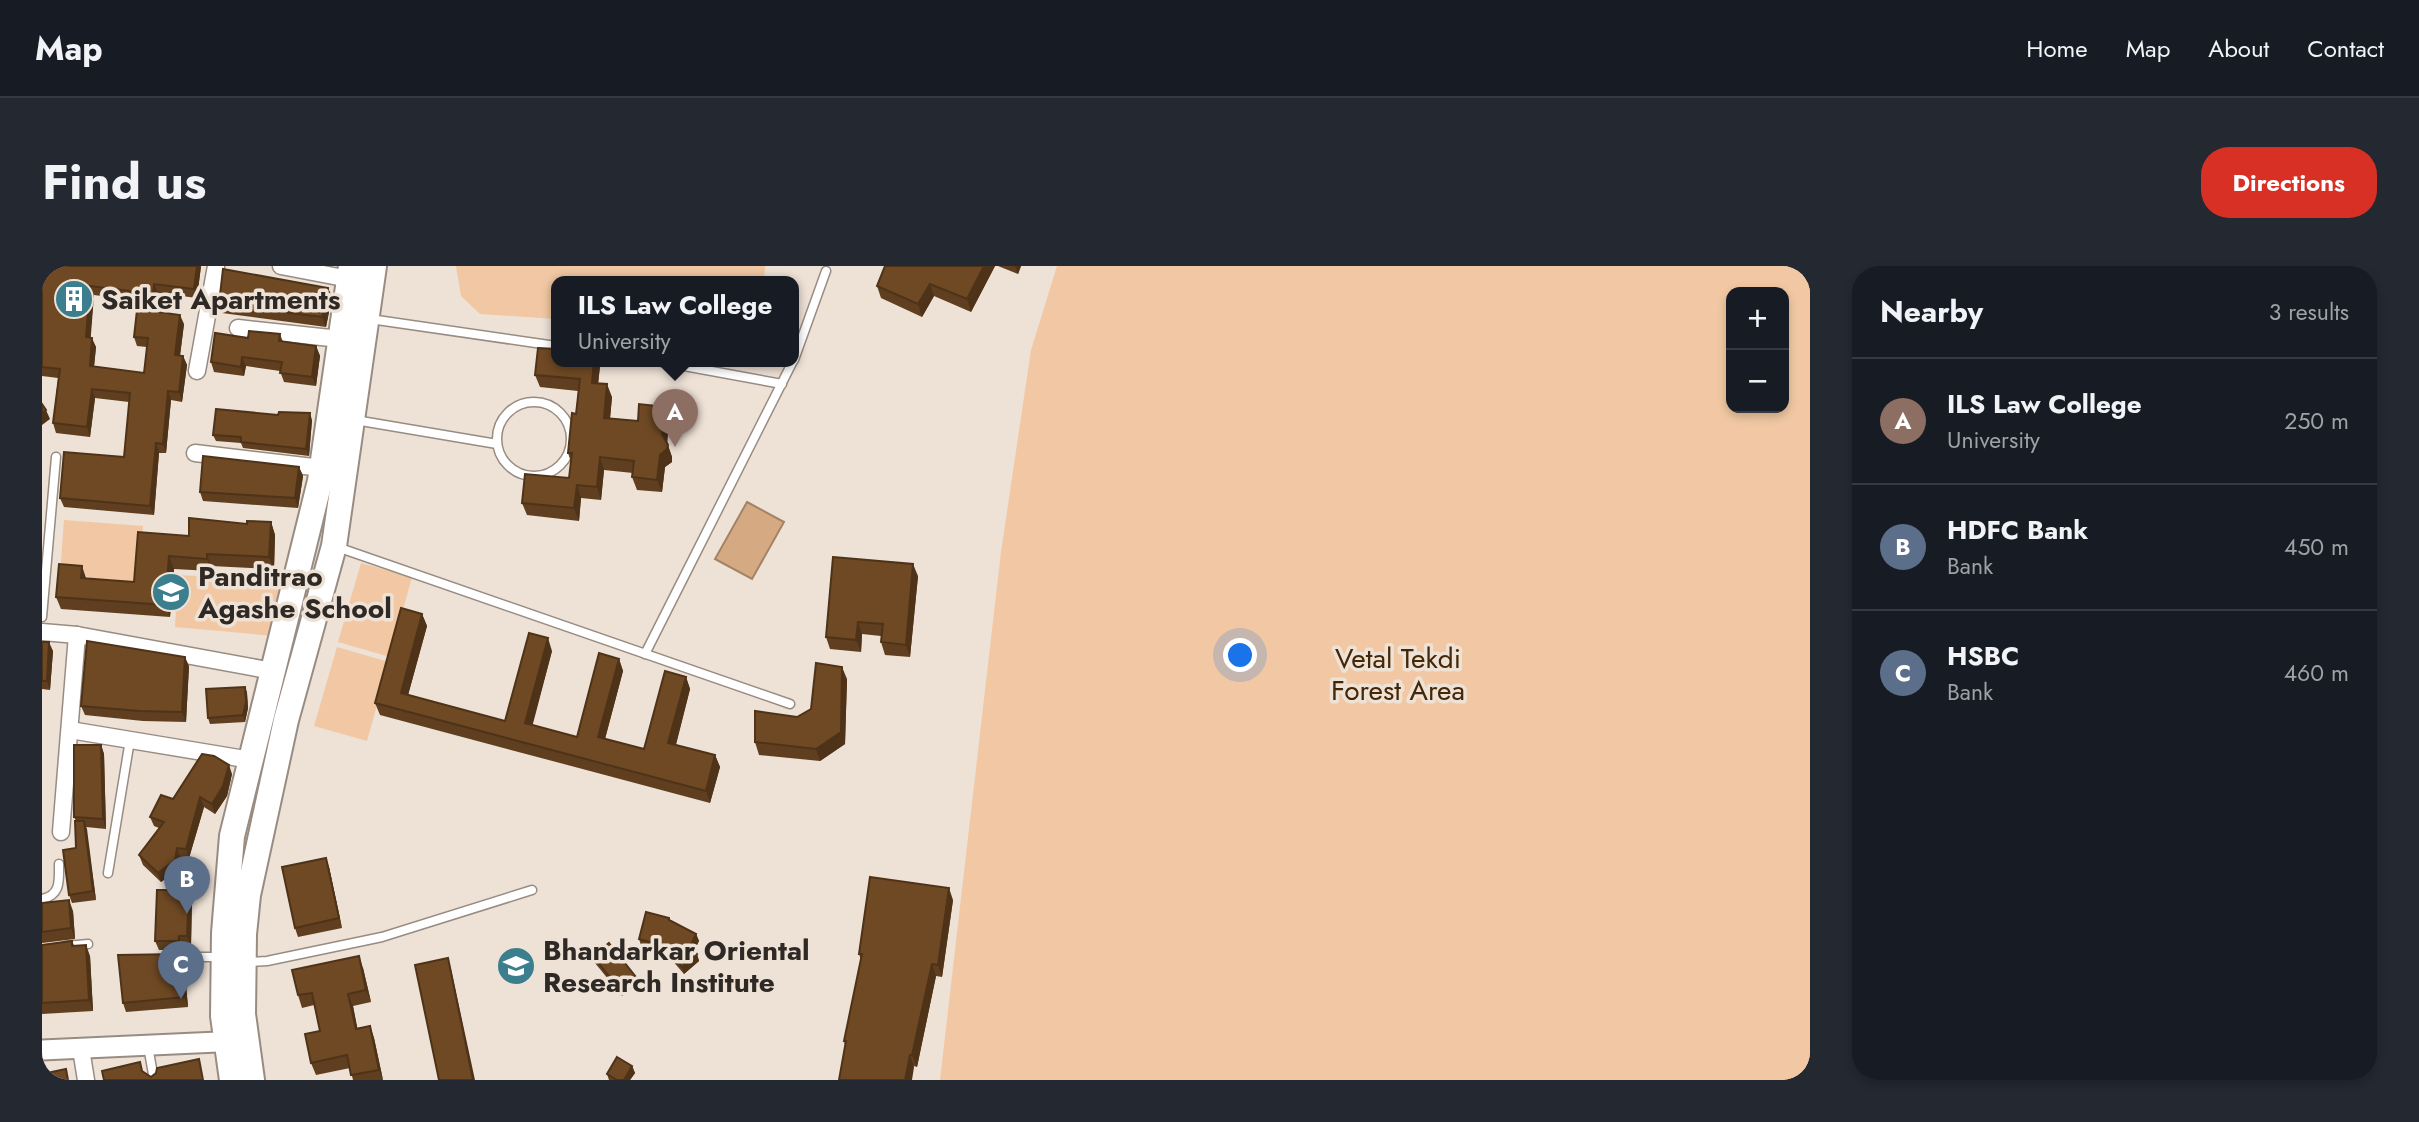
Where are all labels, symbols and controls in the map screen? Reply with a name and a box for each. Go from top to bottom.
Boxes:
text: Map [35,25,103,72]
text: Home [2026,31,2088,66]
text: Map [2126,31,2170,66]
text: About [2208,31,2269,66]
text: Contact [2307,31,2384,66]
text: Find us [42,147,206,217]
button: Directions [2201,147,2377,218]
popup [551,276,799,367]
building icon: Saiket Apartments [53,278,95,320]
place label: Saiket Apartments [101,279,341,320]
text: ILS Law College [578,286,772,324]
map controls [1726,287,1789,413]
button: + [1726,287,1789,350]
text: Nearby [1880,290,1983,333]
text: 3 results [2269,295,2349,329]
text: University [578,324,671,358]
button: − [1726,350,1789,413]
text: ILS Law College [1947,385,2142,423]
pin: A [652,389,698,447]
text: A [1895,404,1911,438]
text: 250 m [2284,404,2349,438]
text: University [1947,423,2040,457]
text: HDFC Bank [1947,511,2088,549]
text: B [1895,530,1911,564]
text: 450 m [2284,530,2349,564]
text: Bank [1947,549,1993,583]
place label: Panditrao Agashe School [197,556,392,629]
school or university icon: Panditrao Agashe School [150,571,192,613]
text: HSBC [1947,637,2019,675]
your location [1223,638,1257,672]
park label: Vetal Tekdi Forest Area [1331,638,1465,711]
text: C [1895,656,1911,690]
text: 460 m [2284,656,2349,690]
text: Bank [1947,675,1993,709]
pin: B [164,856,210,914]
place label: Bhandarkar Oriental Research Institute [543,930,810,1003]
pin: C [158,941,204,999]
school or university icon: Bhandarkar Oriental Research Institute [495,945,537,987]

